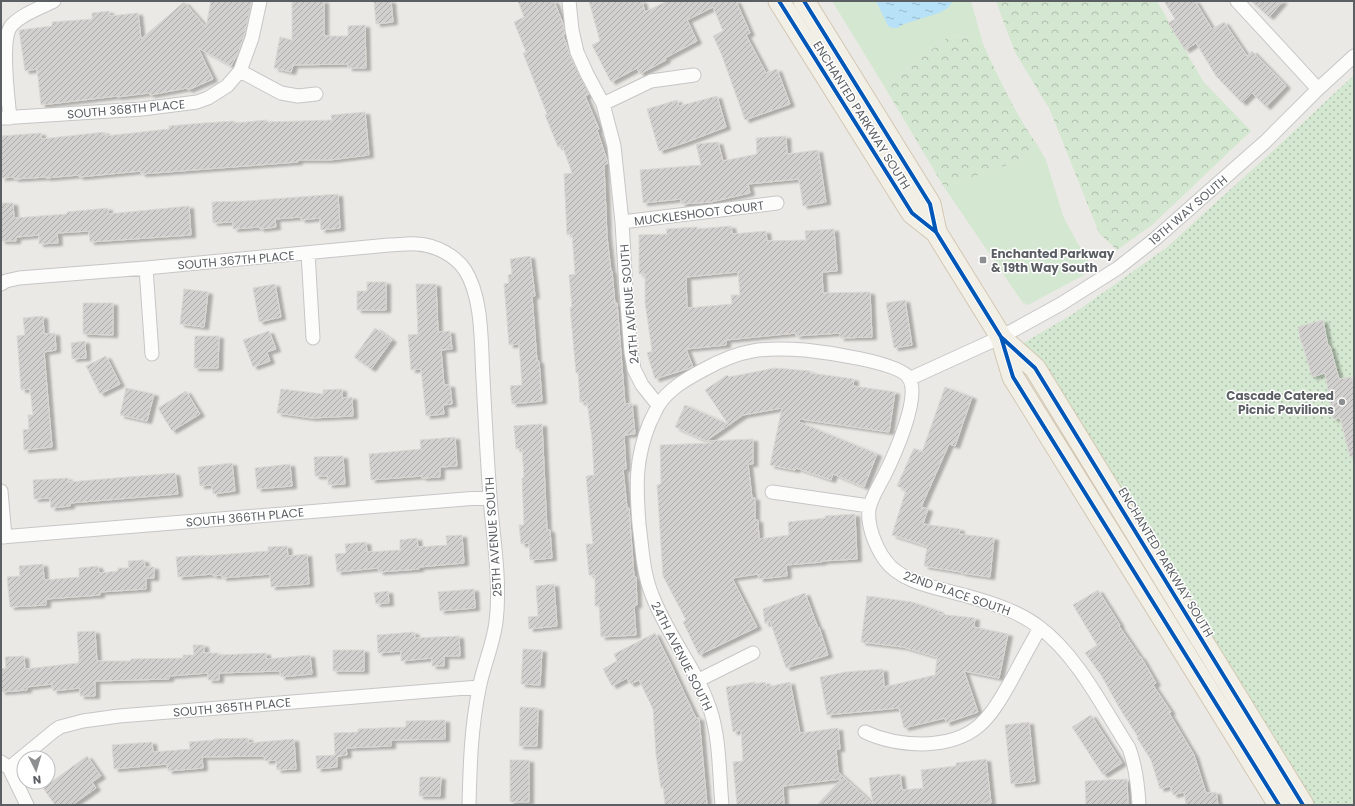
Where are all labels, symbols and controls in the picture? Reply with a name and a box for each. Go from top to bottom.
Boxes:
street label: ENCHANTED PARKWAY SOUTH [809,38,915,192]
street label: SOUTH 368TH PLACE [66,95,186,123]
street label: 19TH WAY SOUTH [1145,171,1231,249]
street label: MUCKLESHOOT COURT [633,197,765,229]
street label: 24TH AVENUE SOUTH [615,243,643,365]
place label: Enchanted Parkway & 19th Way South [991,245,1115,276]
street label: SOUTH 367TH PLACE [177,246,295,274]
marker: Enchanted Parkway & 19th Way South [978,255,988,265]
place label: Cascade Catered Picnic Pavilions [1226,387,1334,418]
marker: Cascade Catered Picnic Pavilions [1337,397,1347,407]
street label: 25TH AVENUE SOUTH [480,477,506,597]
street label: ENCHANTED PARKWAY SOUTH [1114,484,1218,640]
street label: SOUTH 366TH PLACE [185,503,305,531]
street label: 22ND PLACE SOUTH [901,567,1013,619]
street label: 24TH AVENUE SOUTH [647,599,717,713]
street label: SOUTH 365TH PLACE [172,693,292,721]
north arrow [16,750,56,790]
text: N [32,772,42,788]

